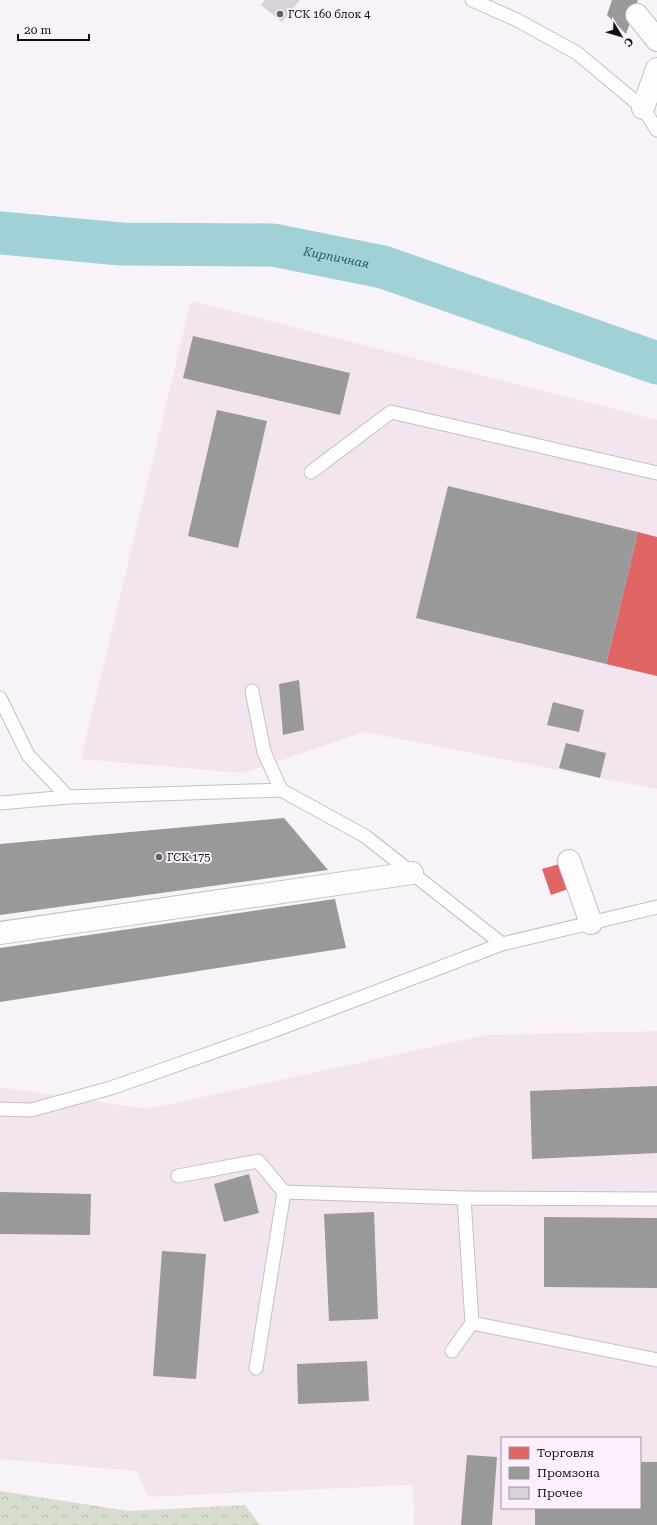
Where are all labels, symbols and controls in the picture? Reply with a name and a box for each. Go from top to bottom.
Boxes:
place label: ГСК 160 блок 4 [288,8,371,21]
marker: ГСК 160 блок 4 [275,9,285,19]
scale bar [18,16,89,42]
north arrow [601,16,641,56]
text: 20 m [24,23,51,37]
text: С [621,35,636,49]
water label: Кирпичная [301,244,370,271]
place label: ГСК 175 [167,851,210,864]
marker: ГСК 175 [154,852,164,862]
legend [501,1437,641,1509]
text: Торговля [537,1446,594,1460]
text: Промзона [537,1466,600,1480]
text: Прочее [537,1486,583,1500]

